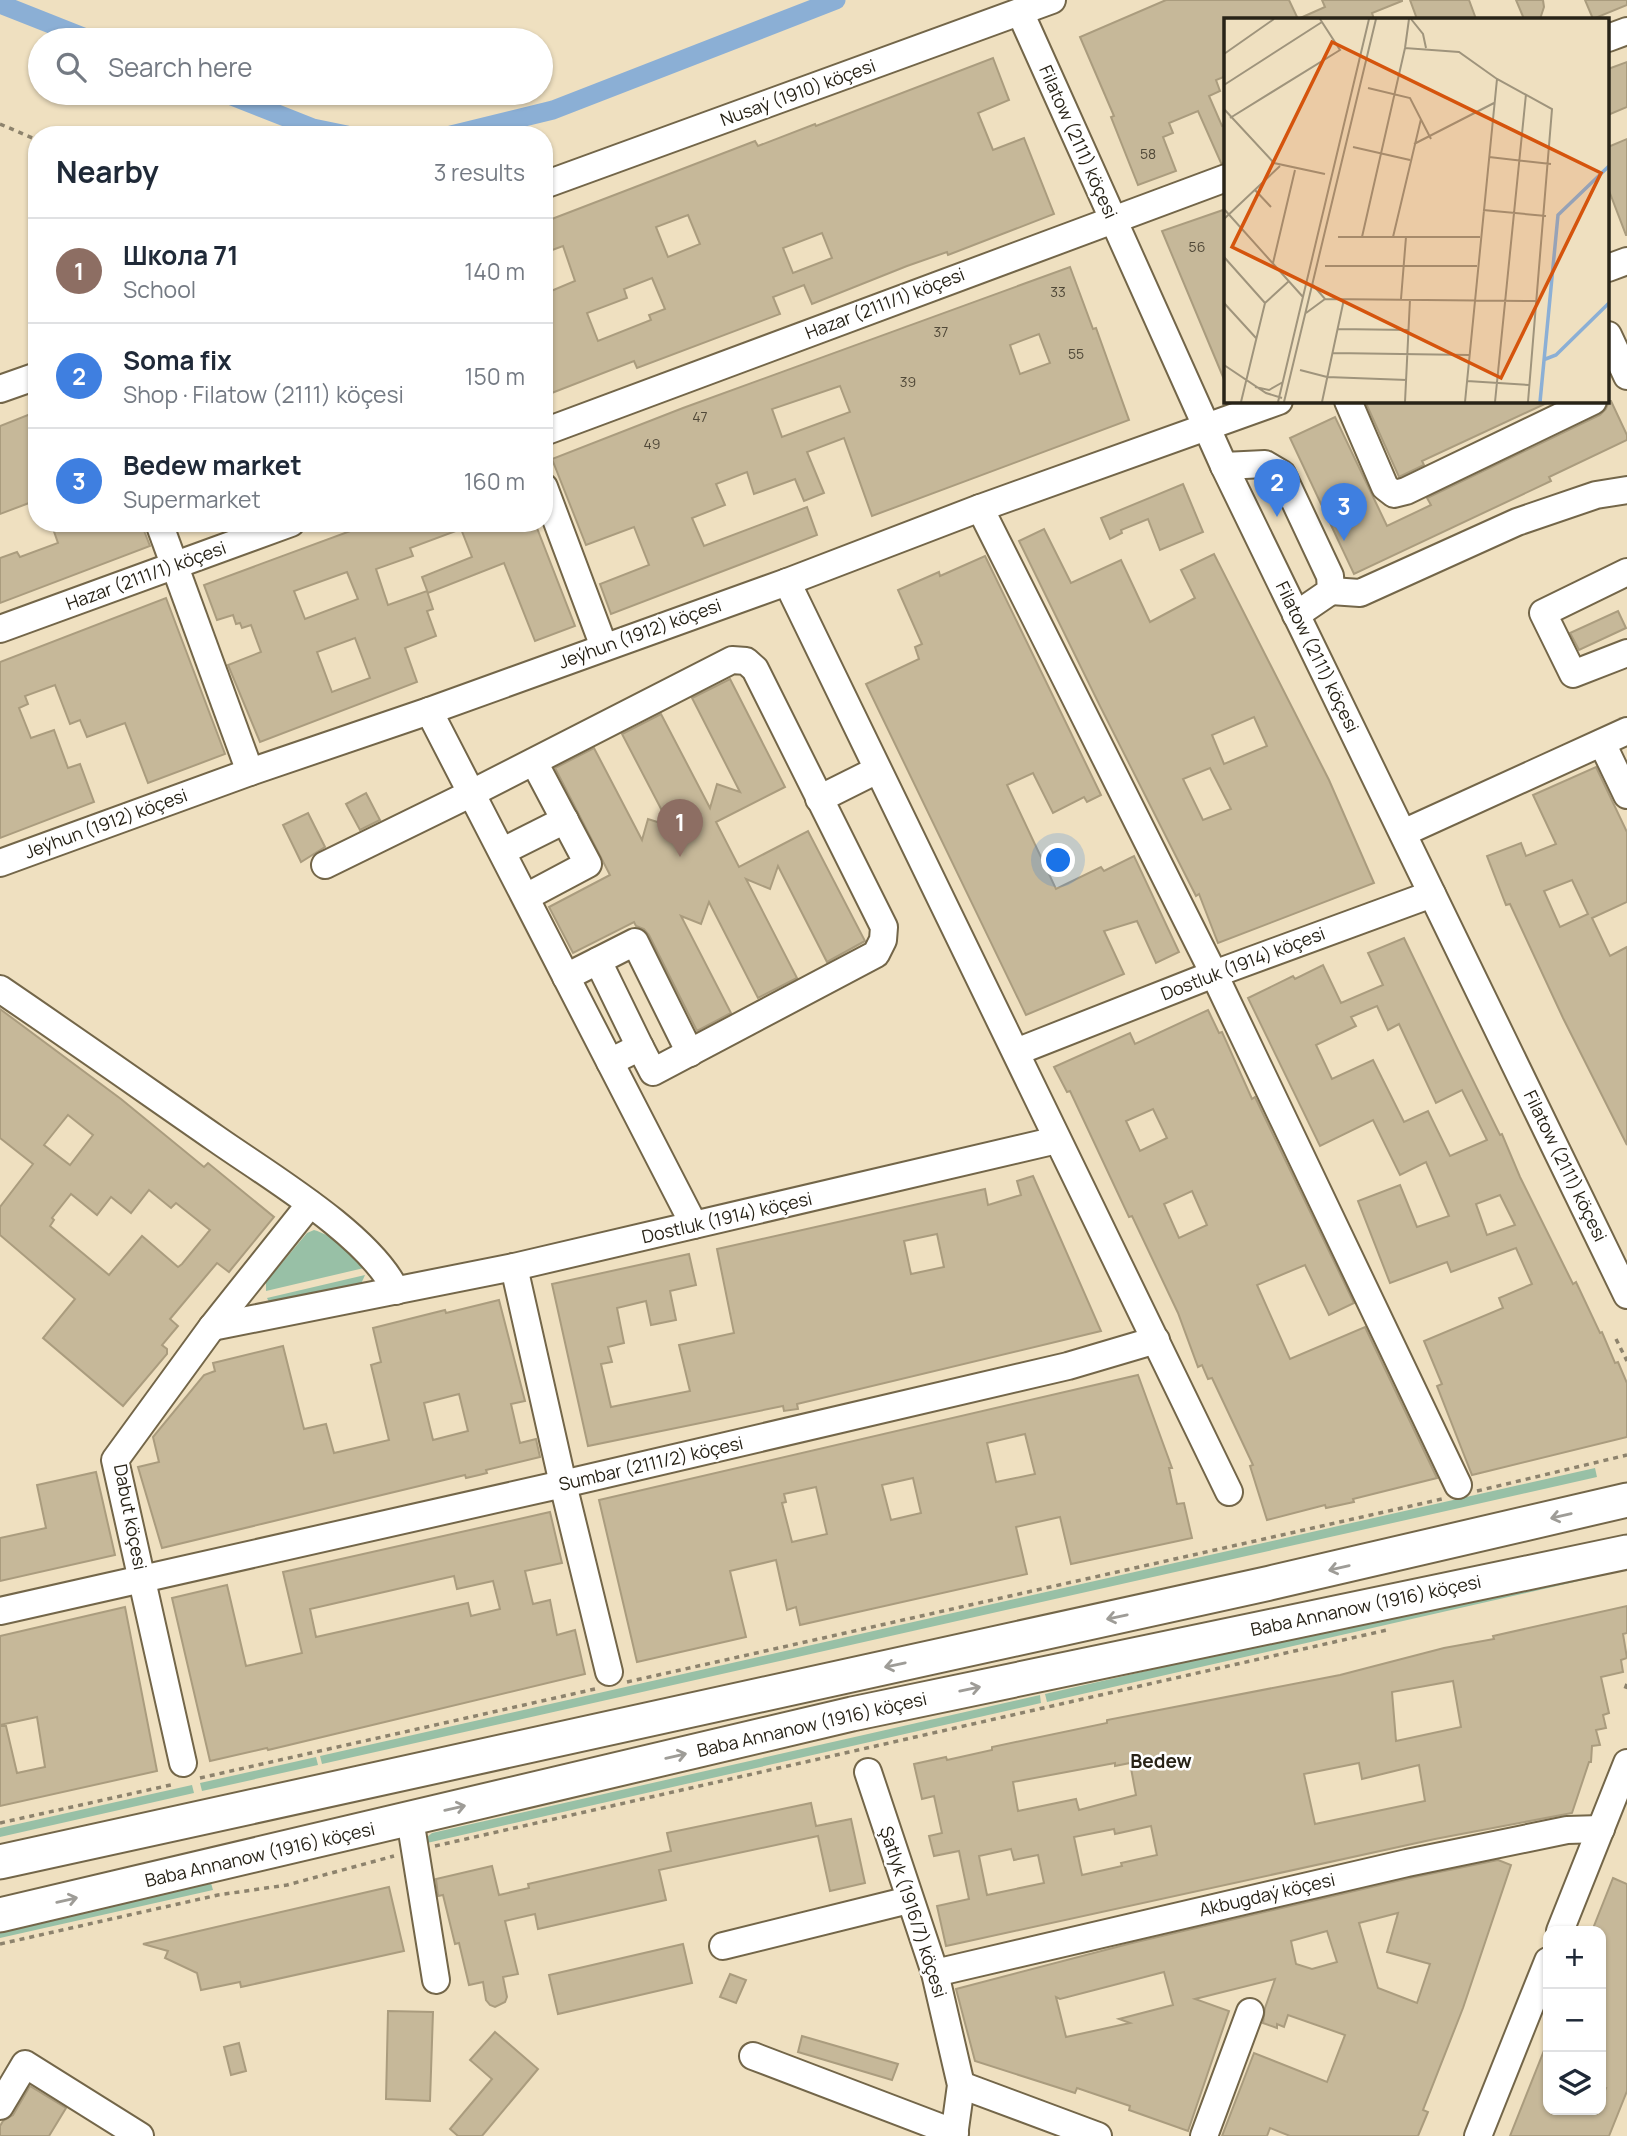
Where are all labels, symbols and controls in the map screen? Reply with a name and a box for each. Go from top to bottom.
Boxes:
inset map [1224,18,1610,402]
search box [28,28,553,105]
icon: search [52,48,90,86]
text: Search here [108,49,253,85]
street label: Nusaý (1910) köçesi [717,53,879,131]
street label: Filatow (2111) köçesi [1034,61,1124,222]
house number: 58 [1140,144,1156,163]
text: Nearby [56,151,159,192]
text: 3 results [434,156,525,188]
text: Школа 71 [123,237,239,273]
house number: 56 [1189,237,1205,256]
text: 1 [74,255,84,287]
text: 140 m [464,255,525,287]
street label: Hazar (2111/1) köçesi [801,262,968,345]
text: School [123,273,196,305]
house number: 33 [1050,282,1066,301]
house number: 37 [934,322,948,341]
text: Soma fix [123,342,232,378]
house number: 55 [1068,344,1084,363]
text: 2 [72,360,86,392]
text: 150 m [465,360,525,392]
house number: 39 [900,372,916,391]
text: Shop · Filatow (2111) köçesi [123,378,404,410]
house number: 47 [692,407,708,426]
house number: 49 [644,434,660,453]
text: Bedew market [123,447,302,483]
pin: 2 [1254,459,1300,517]
text: 3 [72,465,86,497]
text: 160 m [464,465,525,497]
text: Supermarket [123,483,261,515]
pin: 3 [1321,483,1367,541]
street label: Hazar (2111/1) köçesi [62,535,229,615]
street label: Filatow (2111) köçesi [1271,577,1365,736]
street label: Jeýhun (1912) köçesi [555,592,724,674]
street label: Jeýhun (1912) köçesi [21,782,190,864]
pin: 1 [657,799,703,857]
your location [1041,843,1075,877]
street label: Dostluk (1914) köçesi [1157,921,1328,1005]
street label: Filatow (2111) köçesi [1519,1086,1613,1245]
street label: Dostluk (1914) köçesi [639,1186,814,1248]
street label: Sumbar (2111/2) köçesi [556,1430,745,1496]
street label: Dabut köçesi [109,1462,153,1572]
one-way arrow [1550,1510,1573,1523]
one-way arrow [1328,1561,1351,1575]
street label: Baba Annanow (1916) köçesi [1248,1569,1483,1641]
one-way arrow [1106,1610,1129,1624]
one-way arrow [884,1659,907,1673]
one-way arrow [958,1682,981,1696]
street label: Baba Annanow (1916) köçesi [695,1686,929,1762]
district label: Bedew [1130,1748,1192,1774]
one-way arrow [664,1749,687,1762]
one-way arrow [443,1801,466,1814]
street label: Baba Annanow (1916) köçesi [143,1816,377,1892]
street label: Şatlyk (1916/7) köçesi [875,1823,953,2001]
street label: Akbugdaý köçesi [1196,1867,1337,1921]
one-way arrow [55,1893,78,1907]
map controls [1543,1926,1606,2115]
button: + [1543,1926,1606,1989]
button: − [1543,1989,1606,2052]
button: layers [1543,2052,1606,2115]

